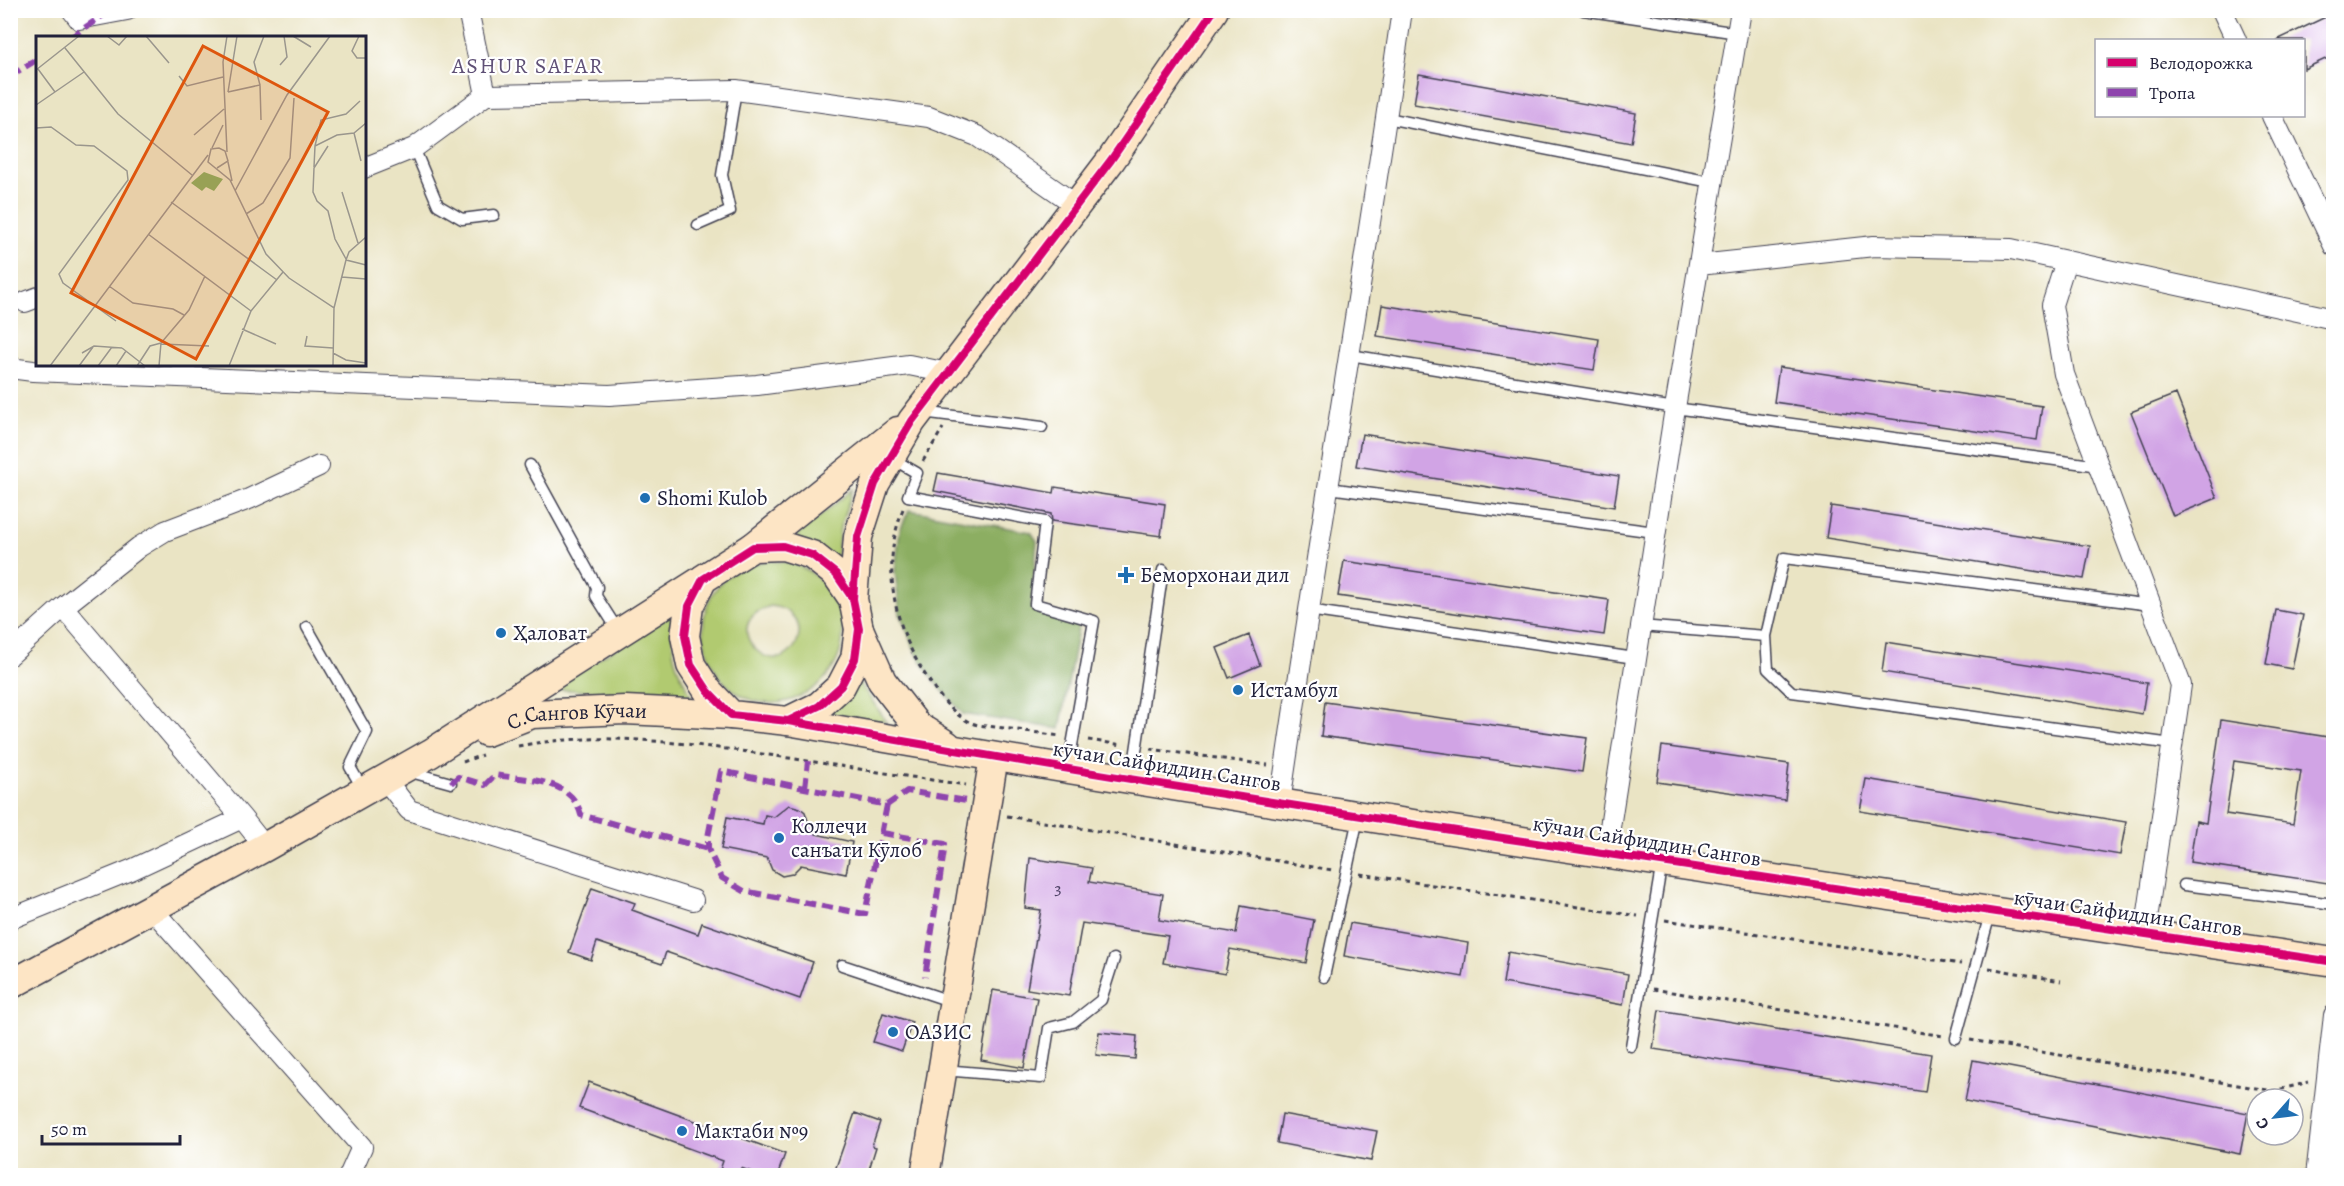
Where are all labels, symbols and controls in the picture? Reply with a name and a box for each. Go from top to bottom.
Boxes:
inset map [36,36,366,366]
legend [2095,39,2305,117]
district label: ASHUR SAFAR [451,51,604,81]
text: Велодорожка [2149,51,2254,75]
text: Тропа [2149,81,2196,105]
place label: Shomi Kulob [657,484,768,512]
marker: Shomi Kulob [638,491,652,505]
place label: Беморхонаи дил [1140,561,1289,589]
marker: Беморхонаи дил [1117,566,1135,584]
place label: Ҳаловат [513,619,587,647]
marker: Ҳаловат [494,626,508,640]
place label: Истамбул [1250,676,1338,704]
marker: Истамбул [1231,683,1245,697]
street label: С.Сангов Кӯчаи [503,696,648,737]
street label: кӯчаи Сайфиддин Сангов [1051,734,1283,798]
street label: кӯчаи Сайфиддин Сангов [1531,809,1763,873]
place label: Коллеҷи санъати Кӯлоб [791,812,922,864]
marker: Коллеҷи санъати Кӯлоб [772,831,786,845]
house number: 3 [1054,876,1062,900]
street label: кӯчаи Сайфиддин Сангов [2012,883,2244,943]
place label: ОАЗИС [905,1018,972,1046]
marker: ОАЗИС [886,1025,900,1039]
north arrow [2245,1087,2305,1147]
scale bar [42,1108,180,1146]
text: С [2251,1114,2275,1133]
text: 50 m [51,1117,87,1141]
place label: Мактаби №9 [694,1117,808,1145]
marker: Мактаби №9 [675,1124,689,1138]

